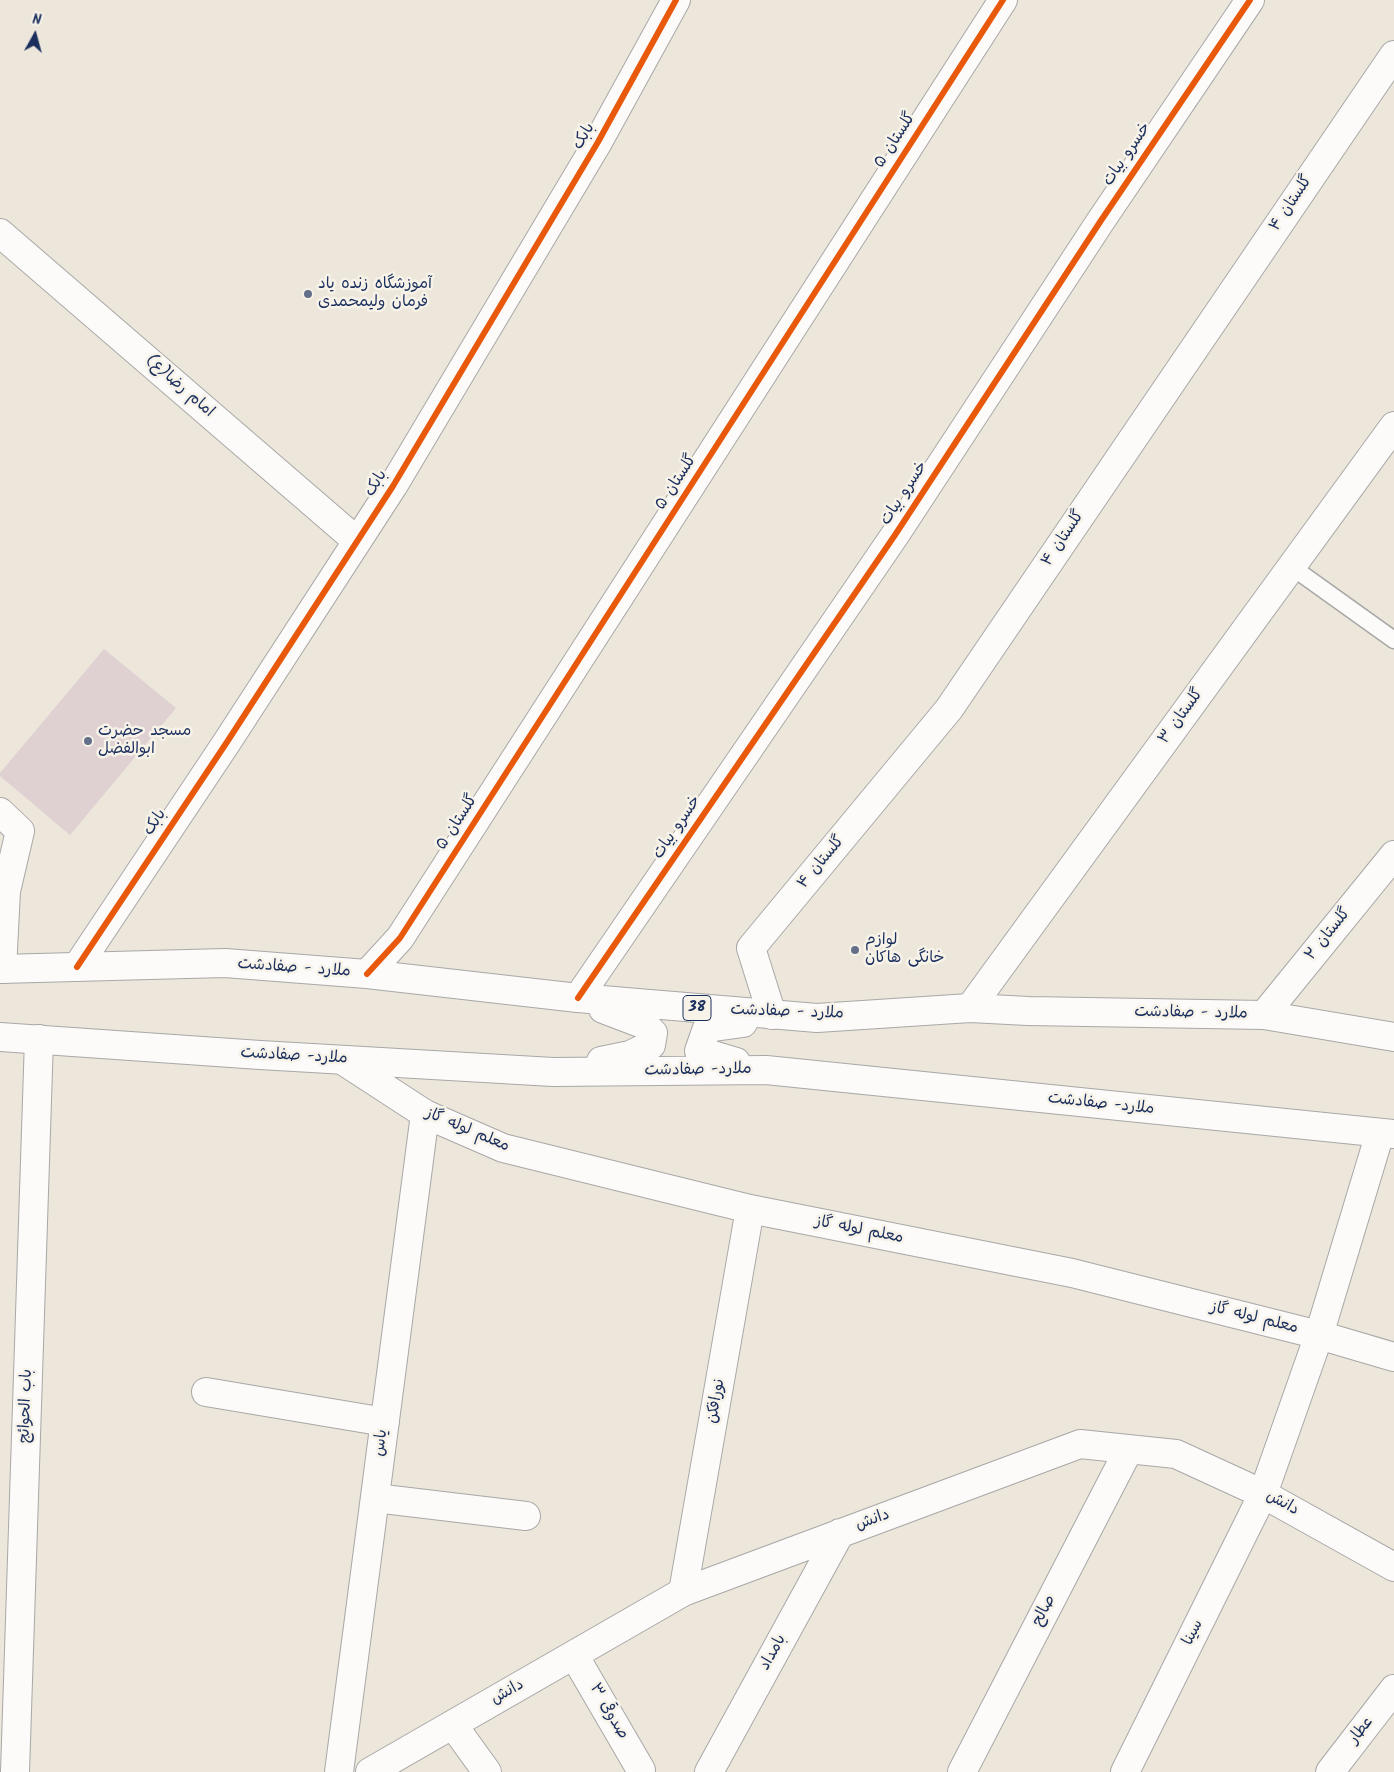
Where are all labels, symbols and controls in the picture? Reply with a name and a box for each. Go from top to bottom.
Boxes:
text: N [31,9,43,32]
north arrow [10,10,60,60]
street label: گلستان ۵ [871,110,921,172]
street label: بابک [570,120,600,154]
street label: خسرو بیات [1100,120,1156,190]
street label: گلستان ۴ [1266,172,1318,236]
place label: آموزشگاه زنده یاد فرمان ولیمحمدی [318,275,432,313]
marker: آموزشگاه زنده یاد فرمان ولیمحمدی [302,288,314,300]
street label: امام رضا(ع) [141,352,217,422]
street label: گلستان ۵ [652,452,702,514]
street label: خسرو بیات [877,458,933,530]
street label: بابک [362,467,392,501]
street label: گلستان ۴ [1038,507,1090,571]
street label: گلستان ۳ [1155,685,1209,749]
place label: مسجد حضرت ابوالفضل [98,722,191,760]
marker: مسجد حضرت ابوالفضل [82,735,94,747]
street label: گلستان ۵ [433,792,483,854]
street label: خسرو بیات [650,793,706,863]
street label: بابک [140,806,172,840]
street label: گلستان ۴ [794,833,850,893]
street label: گلستان ۲ [1302,905,1356,965]
place label: لوازم خانگی هاکان [865,931,945,969]
marker: لوازم خانگی هاکان [849,944,861,956]
street label: ملارد - صفادشت [237,955,351,983]
road number: 38 [683,996,711,1020]
street label: ملارد - صفادشت [730,1001,844,1025]
street label: ملارد - صفادشت [1134,1003,1248,1025]
street label: ملارد- صفادشت [240,1045,348,1069]
street label: ملارد- صفادشت [644,1060,752,1082]
street label: ملارد- صفادشت [1047,1090,1155,1120]
street label: معلم لوله گاز [422,1105,512,1157]
street label: معلم لوله گاز [813,1213,905,1249]
street label: معلم لوله گاز [1208,1299,1300,1339]
street label: باب الحوائج [16,1369,38,1443]
street label: نورافکن [704,1377,730,1425]
street label: یاس [371,1428,393,1458]
street label: دانش [1262,1487,1302,1521]
street label: دانش [853,1506,893,1536]
street label: صالح [1029,1592,1061,1630]
street label: سینا [1179,1617,1209,1649]
street label: بامداد [756,1632,792,1674]
street label: دانش [488,1676,528,1710]
street label: صدوقی ۳ [584,1681,632,1743]
street label: عطار [1345,1713,1379,1749]

